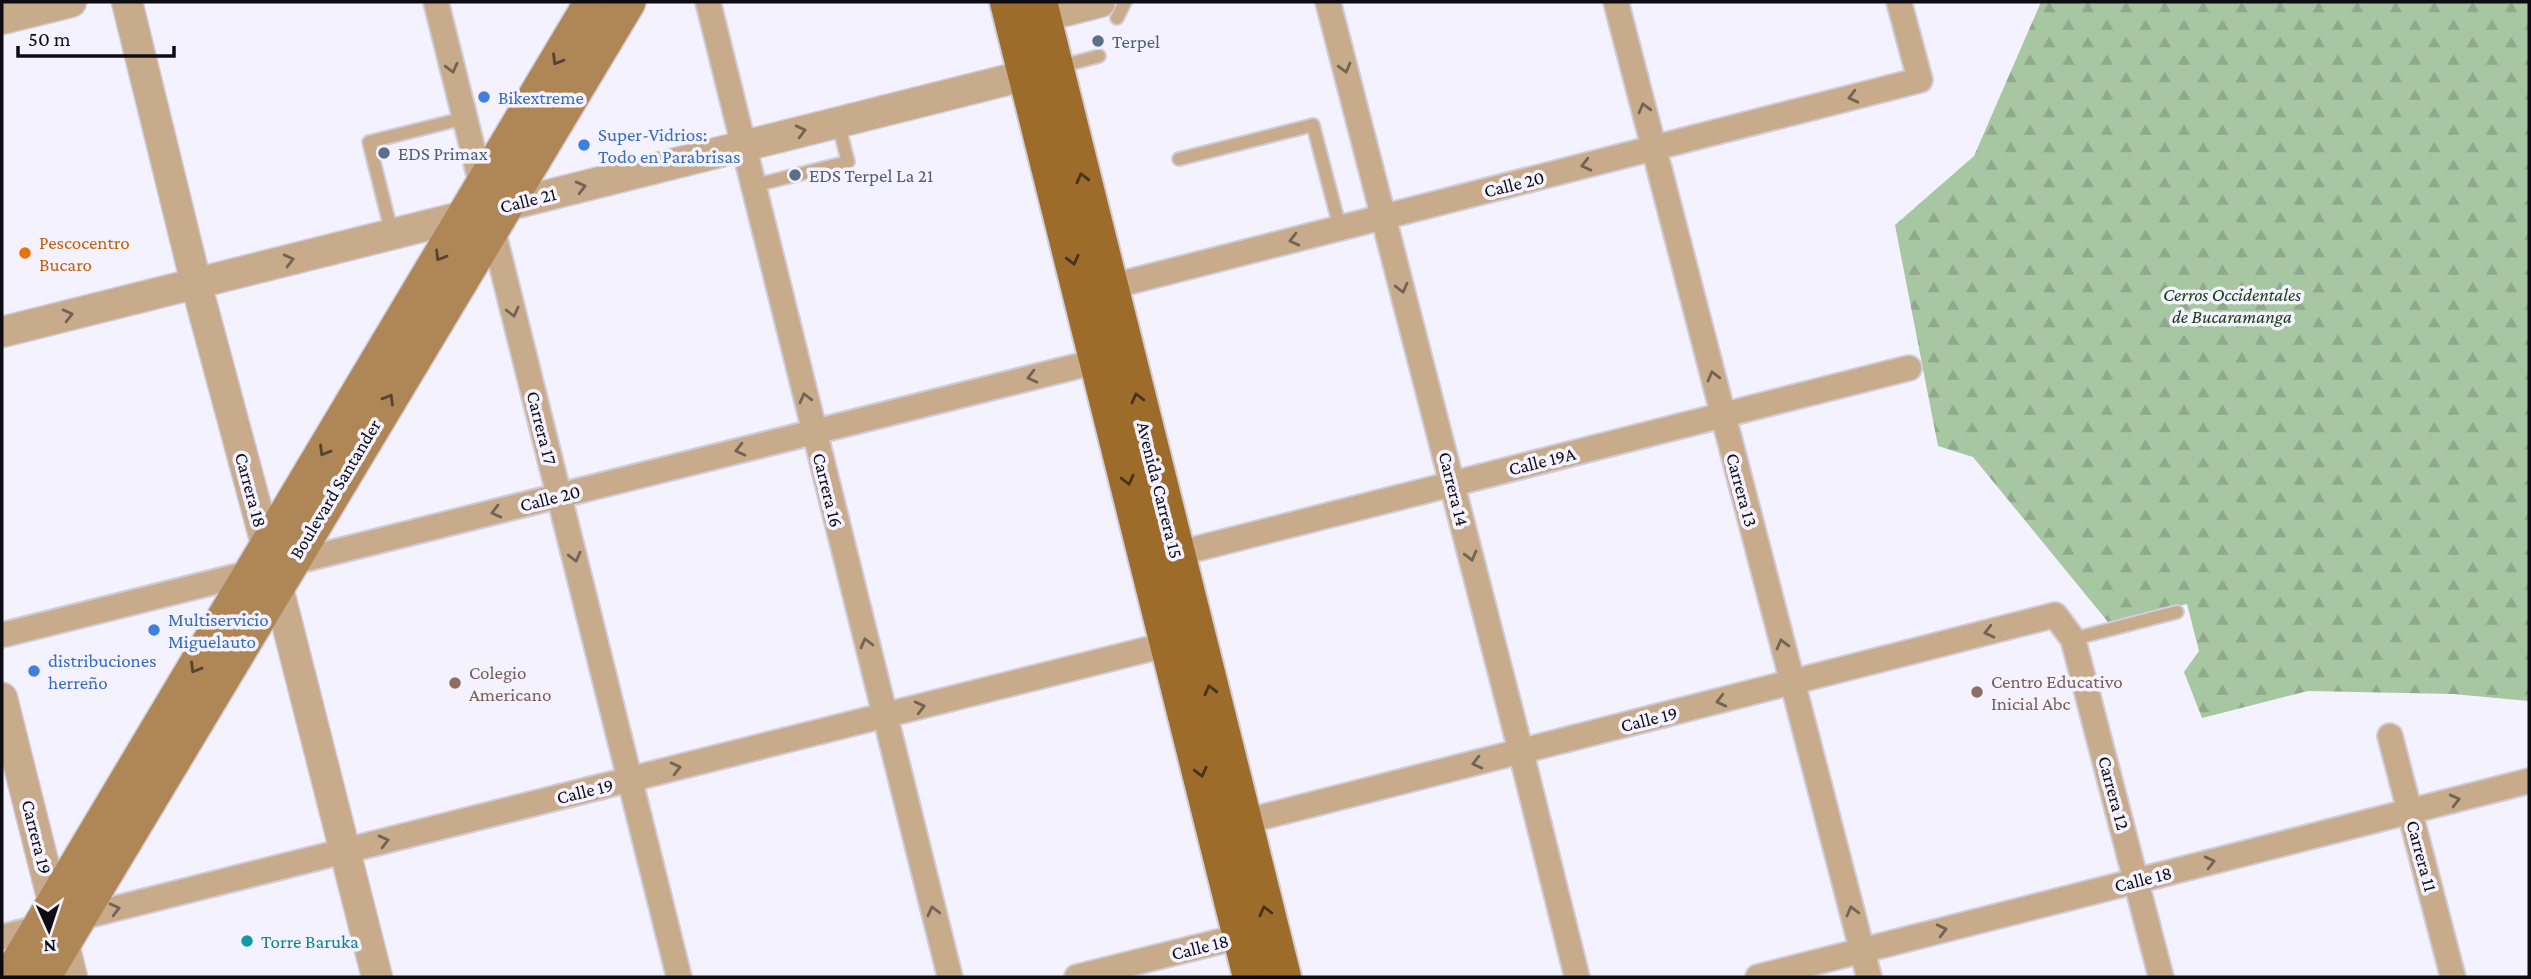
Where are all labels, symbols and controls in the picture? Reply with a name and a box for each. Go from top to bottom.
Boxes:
scale bar [18,14,173,58]
text: 50 m [28,27,71,51]
place label: Terpel [1112,31,1160,52]
marker: Terpel [1090,33,1106,49]
one-way arrow [552,53,565,66]
one-way arrow [444,62,458,74]
one-way arrow [1337,62,1351,74]
place label: Bikextreme [498,87,584,108]
marker: Bikextreme [476,89,492,105]
one-way arrow [1848,89,1860,103]
one-way arrow [1638,102,1652,114]
place label: Super-Vidrios: Todo en Parabrisas [598,124,741,167]
one-way arrow [795,125,807,139]
marker: Super-Vidrios: Todo en Parabrisas [576,137,592,153]
place label: EDS Primax [398,143,488,164]
marker: EDS Primax [376,145,392,161]
one-way arrow [1580,157,1592,171]
place label: EDS Terpel La 21 [809,165,933,186]
street label: Calle 20 [1482,166,1546,202]
marker: EDS Terpel La 21 [787,167,803,183]
one-way arrow [1076,172,1090,184]
one-way arrow [574,181,586,195]
street label: Calle 21 [498,183,558,217]
place label: Pescocentro Bucaro [39,232,130,275]
one-way arrow [1288,232,1300,246]
marker: Pescocentro Bucaro [17,245,33,261]
one-way arrow [436,248,449,261]
one-way arrow [1065,253,1079,265]
one-way arrow [283,254,295,268]
one-way arrow [1394,282,1408,294]
park label: Cerros Occidentales de Bucaramanga [2163,284,2301,327]
one-way arrow [505,306,519,318]
one-way arrow [62,309,74,323]
one-way arrow [1026,369,1038,383]
one-way arrow [1707,370,1721,382]
street label: Carrera 17 [523,389,561,467]
one-way arrow [799,392,813,404]
one-way arrow [1131,392,1145,404]
one-way arrow [381,394,394,407]
street label: Boulevard Santander [285,415,385,562]
street label: Avenida Carrera 15 [1133,419,1187,561]
one-way arrow [734,442,746,456]
street label: Calle 19A [1506,442,1578,479]
one-way arrow [319,444,332,457]
street label: Carrera 18 [231,450,271,530]
street label: Carrera 14 [1435,450,1473,528]
street label: Carrera 16 [809,451,847,529]
street label: Carrera 13 [1722,451,1762,529]
one-way arrow [1120,474,1134,486]
street label: Calle 20 [518,480,582,516]
one-way arrow [490,504,502,518]
one-way arrow [1463,550,1477,562]
one-way arrow [567,551,581,563]
place label: Multiservicio Miguelauto [168,609,269,652]
marker: Multiservicio Miguelauto [146,622,162,638]
one-way arrow [1983,624,1995,638]
one-way arrow [860,637,874,649]
one-way arrow [1776,638,1790,650]
place label: distribuciones herreño [48,650,157,693]
one-way arrow [190,660,203,673]
place label: Colegio Americano [469,662,551,705]
marker: distribuciones herreño [26,663,42,679]
place label: Centro Educativo Inicial Abc [1991,671,2123,714]
marker: Colegio Americano [447,675,463,691]
marker: Centro Educativo Inicial Abc [1969,684,1985,700]
one-way arrow [1204,685,1218,697]
one-way arrow [1715,693,1727,707]
one-way arrow [914,701,926,715]
street label: Calle 19 [1618,702,1680,736]
street label: Carrera 12 [2094,754,2134,832]
one-way arrow [1471,755,1483,769]
one-way arrow [669,762,681,776]
one-way arrow [1193,766,1207,778]
street label: Calle 19 [554,774,616,808]
one-way arrow [2449,794,2461,808]
street label: Carrera 19 [18,798,56,876]
street label: Carrera 11 [2402,818,2442,894]
one-way arrow [377,835,389,849]
one-way arrow [2204,856,2216,870]
street label: Calle 18 [2112,862,2174,896]
north arrow [14,895,84,965]
one-way arrow [109,903,121,917]
one-way arrow [927,905,941,917]
one-way arrow [1259,905,1273,917]
one-way arrow [1846,905,1860,917]
one-way arrow [1936,924,1948,938]
street label: Calle 18 [1169,930,1231,964]
place label: Torre Baruka [261,931,359,952]
marker: Torre Baruka [239,933,255,949]
text: N [43,936,57,957]

